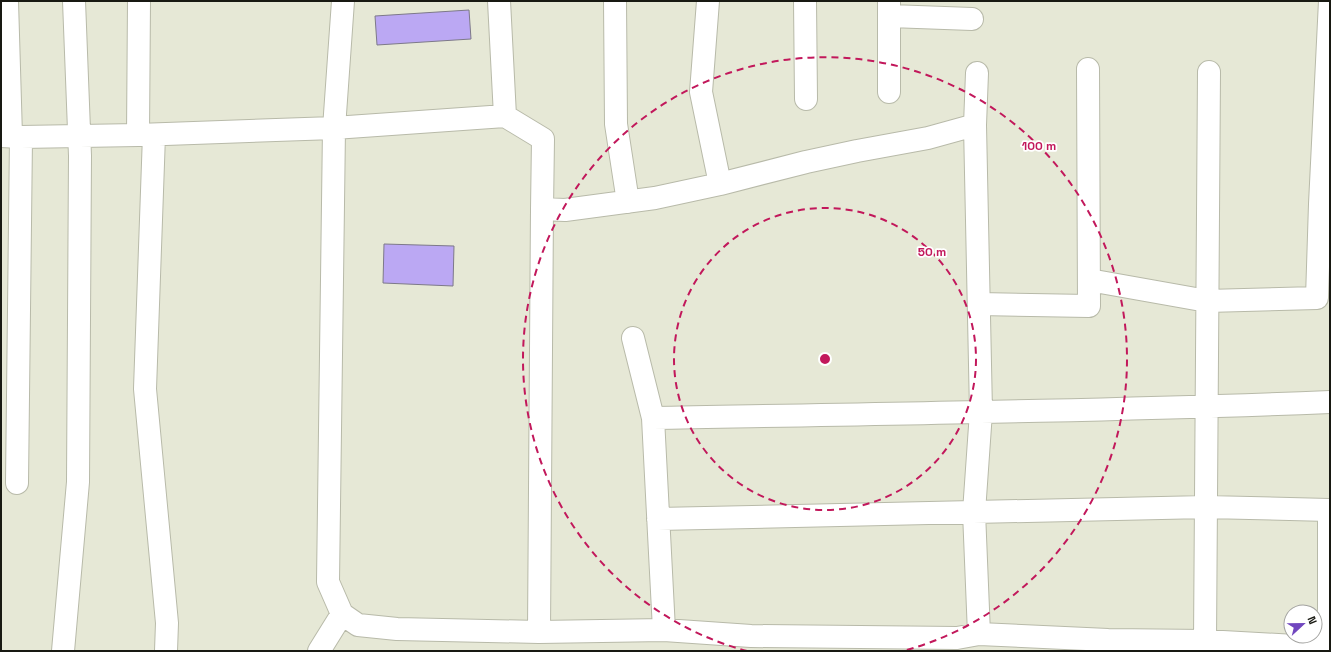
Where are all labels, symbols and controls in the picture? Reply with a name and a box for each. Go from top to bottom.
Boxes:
text: 100 m [1022,138,1056,154]
text: 50 m [918,244,946,260]
centre of rings [818,352,832,366]
north arrow [1283,604,1323,644]
text: N [1304,614,1320,626]

